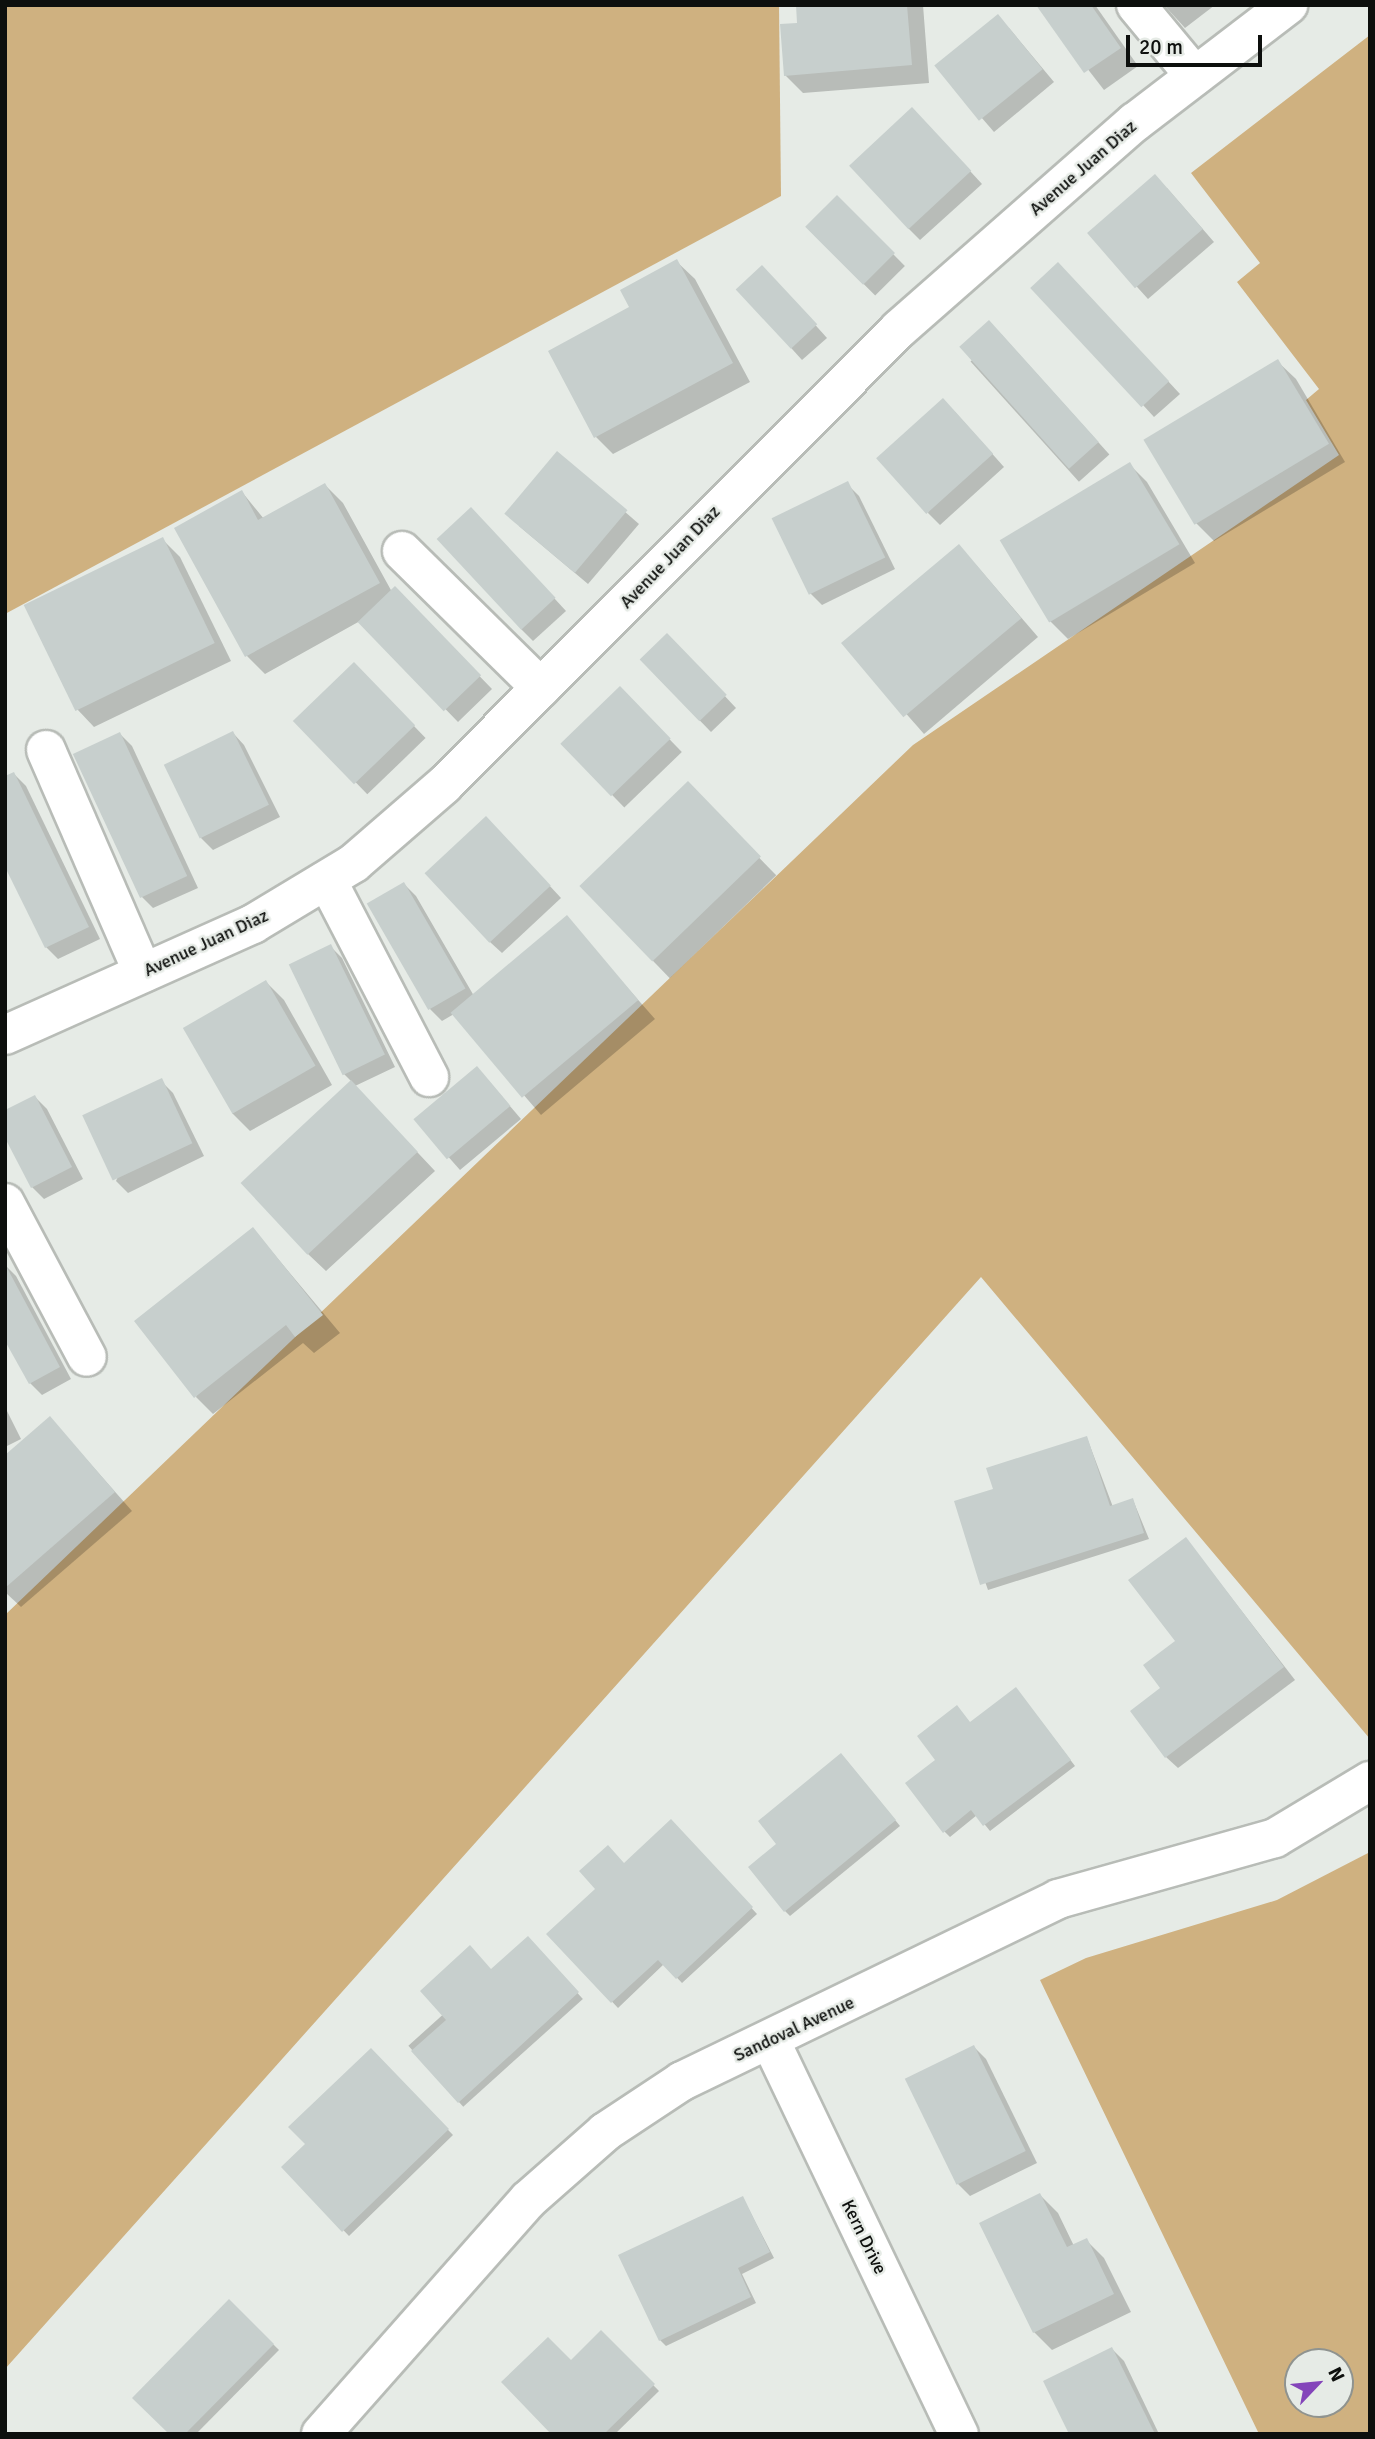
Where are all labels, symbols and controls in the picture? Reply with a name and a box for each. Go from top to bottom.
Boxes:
scale bar [1130,21,1266,65]
text: 20 m [1139,34,1183,60]
street label: Avenue Juan Diaz [1025,116,1141,220]
street label: Avenue Juan Diaz [615,501,725,613]
street label: Avenue Juan Diaz [140,905,272,981]
street label: Sandoval Avenue [730,1992,858,2066]
street label: Kern Drive [837,2196,891,2278]
north arrow [1284,2348,1354,2418]
text: N [1322,2363,1350,2386]

